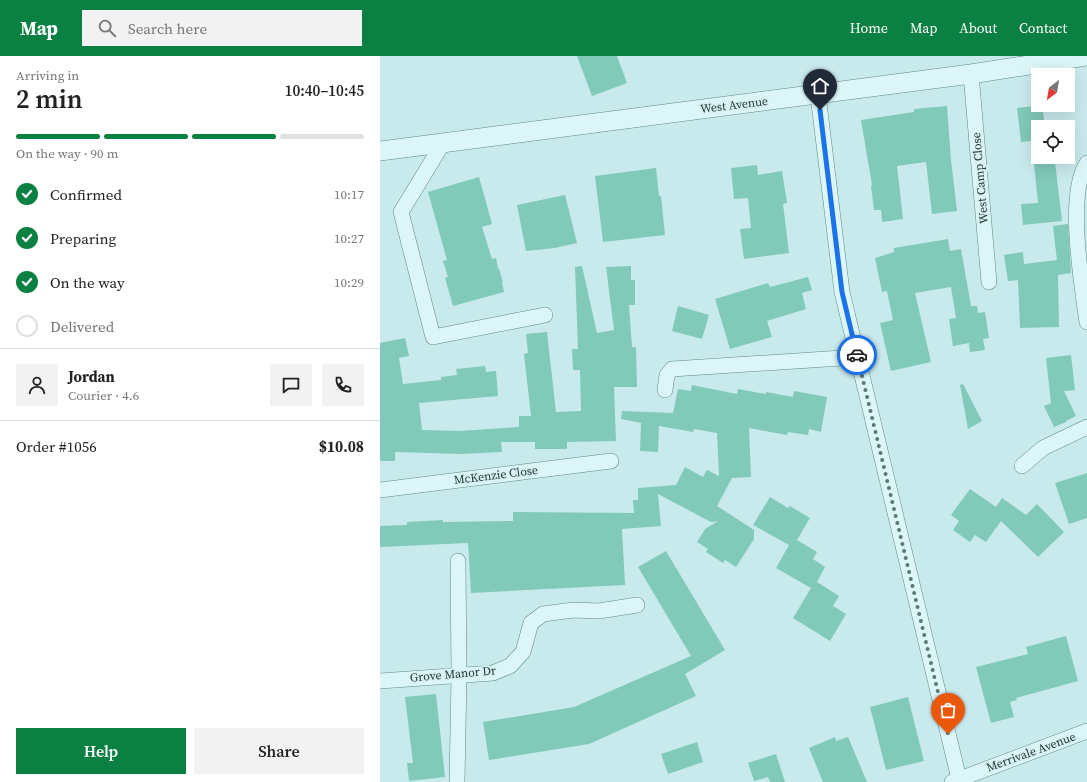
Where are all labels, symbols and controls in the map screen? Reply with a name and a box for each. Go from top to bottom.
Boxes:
search box [82,10,362,46]
text: Map [20,15,58,41]
icon: search [96,17,118,39]
text: Search here [128,18,207,39]
text: Home [850,18,888,38]
text: Map [910,18,937,38]
text: About [959,18,997,38]
text: Contact [1019,18,1067,38]
text: Arriving in [16,67,79,84]
north arrow [1031,68,1075,112]
map controls [1031,68,1075,164]
pin [803,69,837,110]
icon: home [809,75,831,97]
text: 10:40–10:45 [285,80,364,101]
text: 2 min [16,81,83,117]
street label: West Avenue [699,93,769,117]
button: locate [1031,120,1075,164]
street label: West Camp Close [968,132,992,224]
text: On the way · 90 m [16,145,118,162]
icon: check [16,183,38,205]
text: Confirmed [50,184,122,205]
text: 10:17 [334,186,364,203]
icon: check [16,227,38,249]
text: Preparing [50,228,116,249]
text: 10:27 [334,230,364,247]
icon: check [16,271,38,293]
text: On the way [50,272,125,293]
text: 10:29 [334,274,364,291]
text: Delivered [50,316,114,337]
courier [837,335,877,375]
icon: car [846,344,868,366]
button: person [16,364,58,406]
button: chat [270,364,312,406]
button: phone [322,364,364,406]
text: Jordan [68,366,115,387]
text: Courier · 4.6 [68,387,139,404]
text: Order #1056 [16,436,97,457]
text: $10.08 [319,436,364,457]
street label: McKenzie Close [453,462,539,488]
street label: Grove Manor Dr [409,662,497,686]
pin [931,693,965,734]
icon: bag [937,699,959,721]
button: Help [16,728,186,774]
button: Share [194,728,364,774]
street label: Merrivale Avenue [984,728,1078,776]

